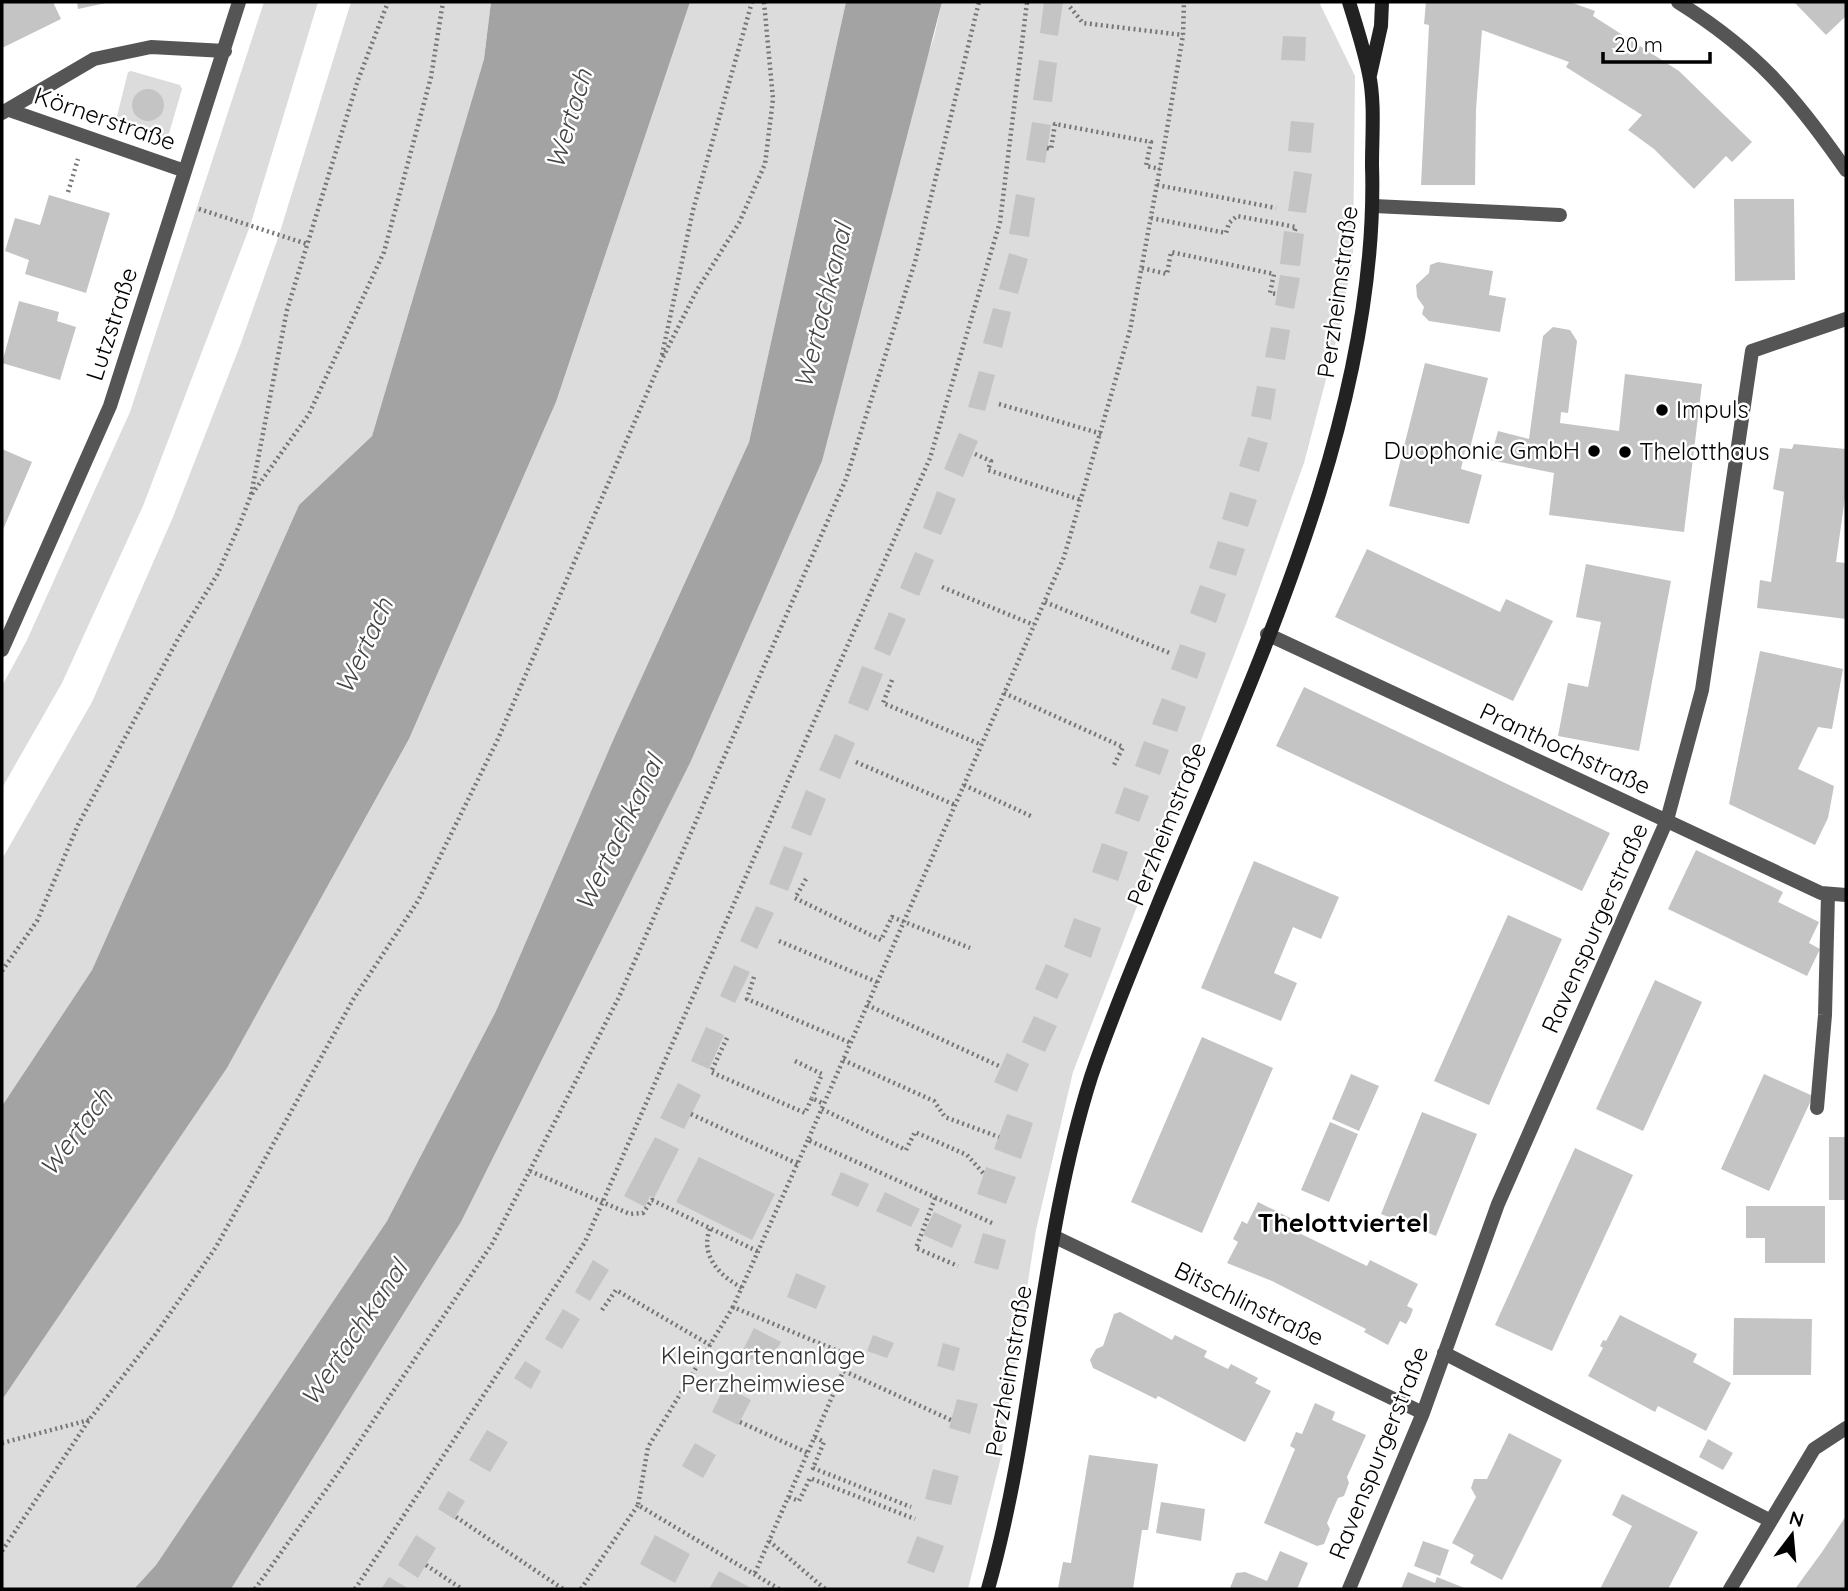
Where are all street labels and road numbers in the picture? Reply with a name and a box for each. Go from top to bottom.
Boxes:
street label: Körnerstraße [31,80,180,156]
street label: Perzheimstraße [1310,204,1364,380]
street label: Lutzstraße [79,263,143,384]
street label: Pranthochstraße [1475,695,1656,801]
street label: Perzheimstraße [1120,738,1212,910]
street label: Ravenspurgerstraße [1534,818,1654,1037]
street label: Bitschlinstraße [1170,1254,1329,1352]
street label: Perzheimstraße [978,1283,1038,1459]
street label: Ravenspurgerstraße [1322,1342,1435,1564]

